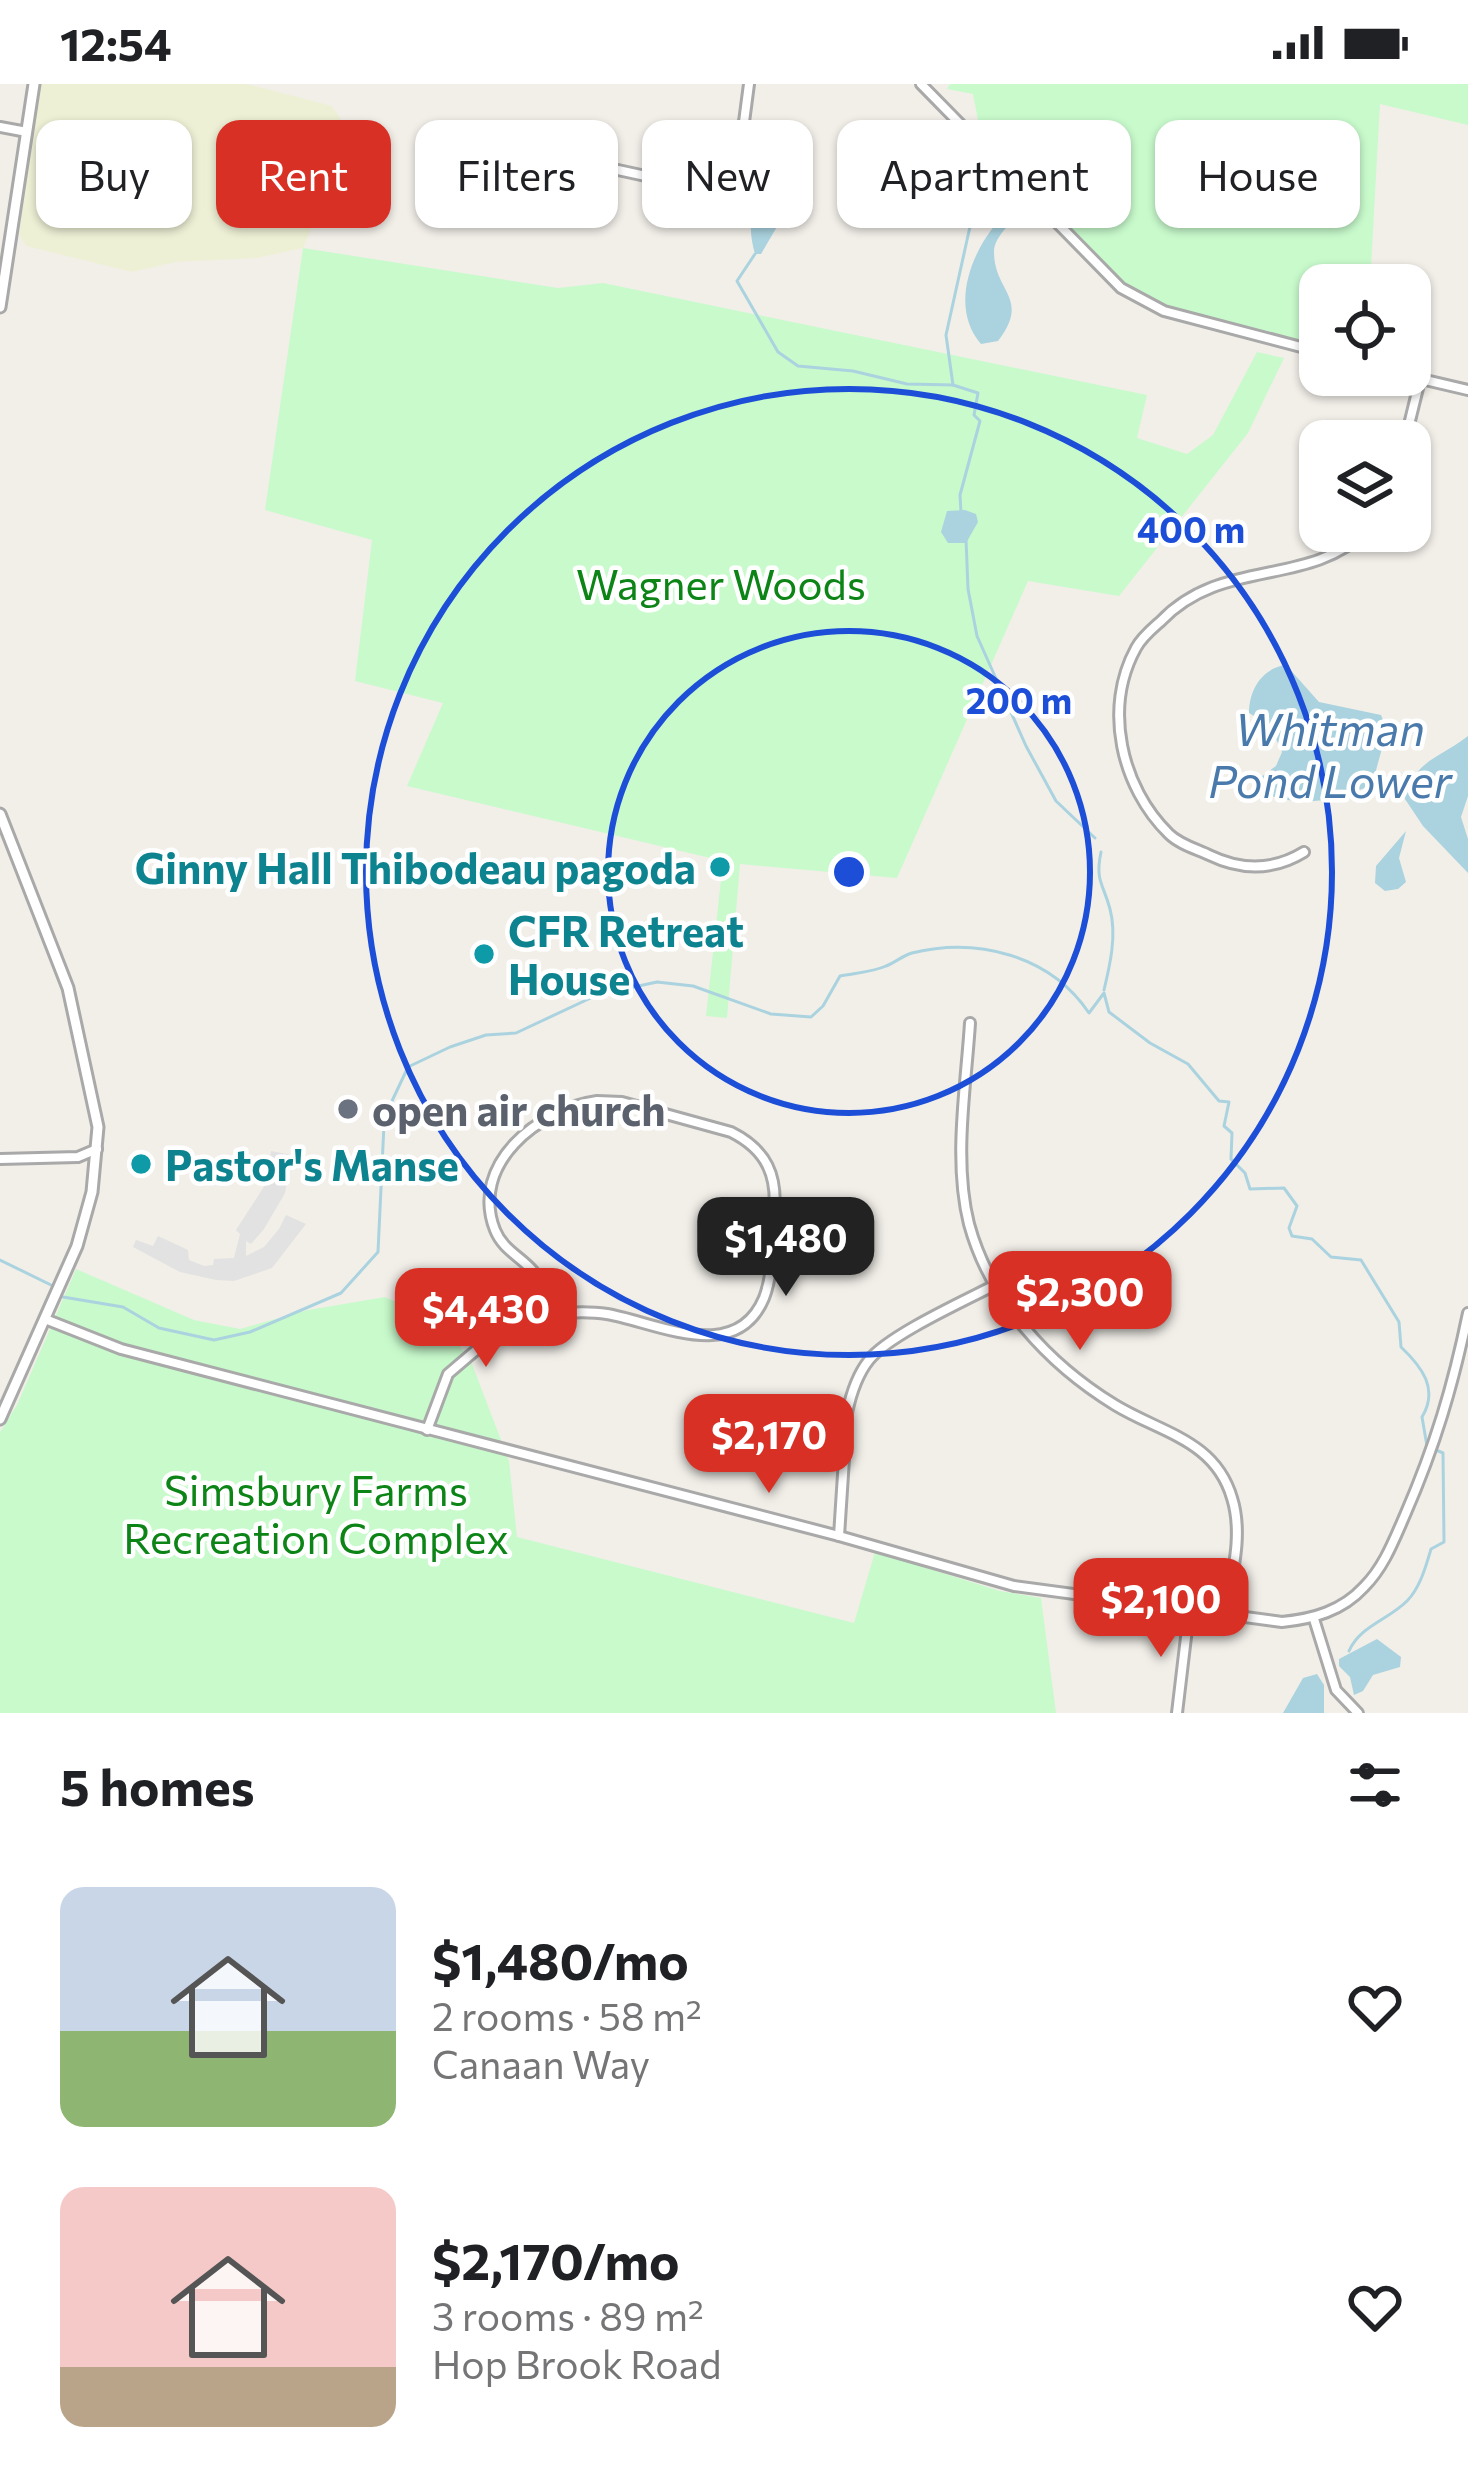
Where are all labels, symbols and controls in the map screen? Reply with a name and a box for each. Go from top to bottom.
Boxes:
text: 12:54 [60,15,172,70]
chip: Buy [36,120,192,228]
chip: Rent [216,120,391,228]
chip: Filters [415,120,618,228]
chip: New [642,120,813,228]
chip: Apartment [837,120,1131,228]
chip: House [1155,120,1360,228]
map controls [1299,264,1431,552]
button: locate [1299,264,1431,396]
button: layers [1299,420,1431,552]
text: 400 m [1137,506,1245,550]
park label: Wagner Woods [576,557,866,609]
text: 200 m [966,677,1072,721]
water label: Whitman Pond Lower [1208,700,1454,807]
place label: Ginny Hall Thibodeau pagoda [135,841,696,893]
centre of rings [828,851,870,893]
marker: Ginny Hall Thibodeau pagoda [707,854,733,880]
place label: CFR Retreat House [508,904,744,1004]
marker: CFR Retreat House [471,941,497,967]
place label: open air church [372,1083,666,1135]
marker: open air church [335,1096,361,1122]
place label: Pastor's Manse [165,1138,459,1190]
marker: Pastor's Manse [128,1151,154,1177]
pin: $1,480 [688,1197,884,1299]
text: $1,480 [724,1212,848,1260]
pin: $2,300 [982,1251,1178,1353]
text: $2,300 [1016,1266,1144,1314]
pin: $4,430 [388,1268,584,1370]
text: $4,430 [422,1283,550,1331]
pin: $2,170 [671,1394,867,1496]
text: $2,170 [711,1409,827,1457]
park label: Simsbury Farms Recreation Complex [123,1463,509,1563]
pin: $2,100 [1063,1558,1259,1660]
text: $2,100 [1101,1573,1221,1621]
icon: filters [1342,1752,1408,1818]
text: 5 homes [60,1754,255,1817]
text: $1,480/mo [432,1928,689,1991]
icon: home [156,1935,300,2079]
icon: heart [1342,1974,1408,2040]
text: 2 rooms · 58 m² [432,1991,702,2039]
text: Canaan Way [432,2039,650,2087]
text: $2,170/mo [432,2228,679,2291]
icon: home [156,2235,300,2379]
icon: heart [1342,2274,1408,2340]
text: 3 rooms · 89 m² [432,2291,704,2339]
text: Hop Brook Road [432,2339,721,2387]

